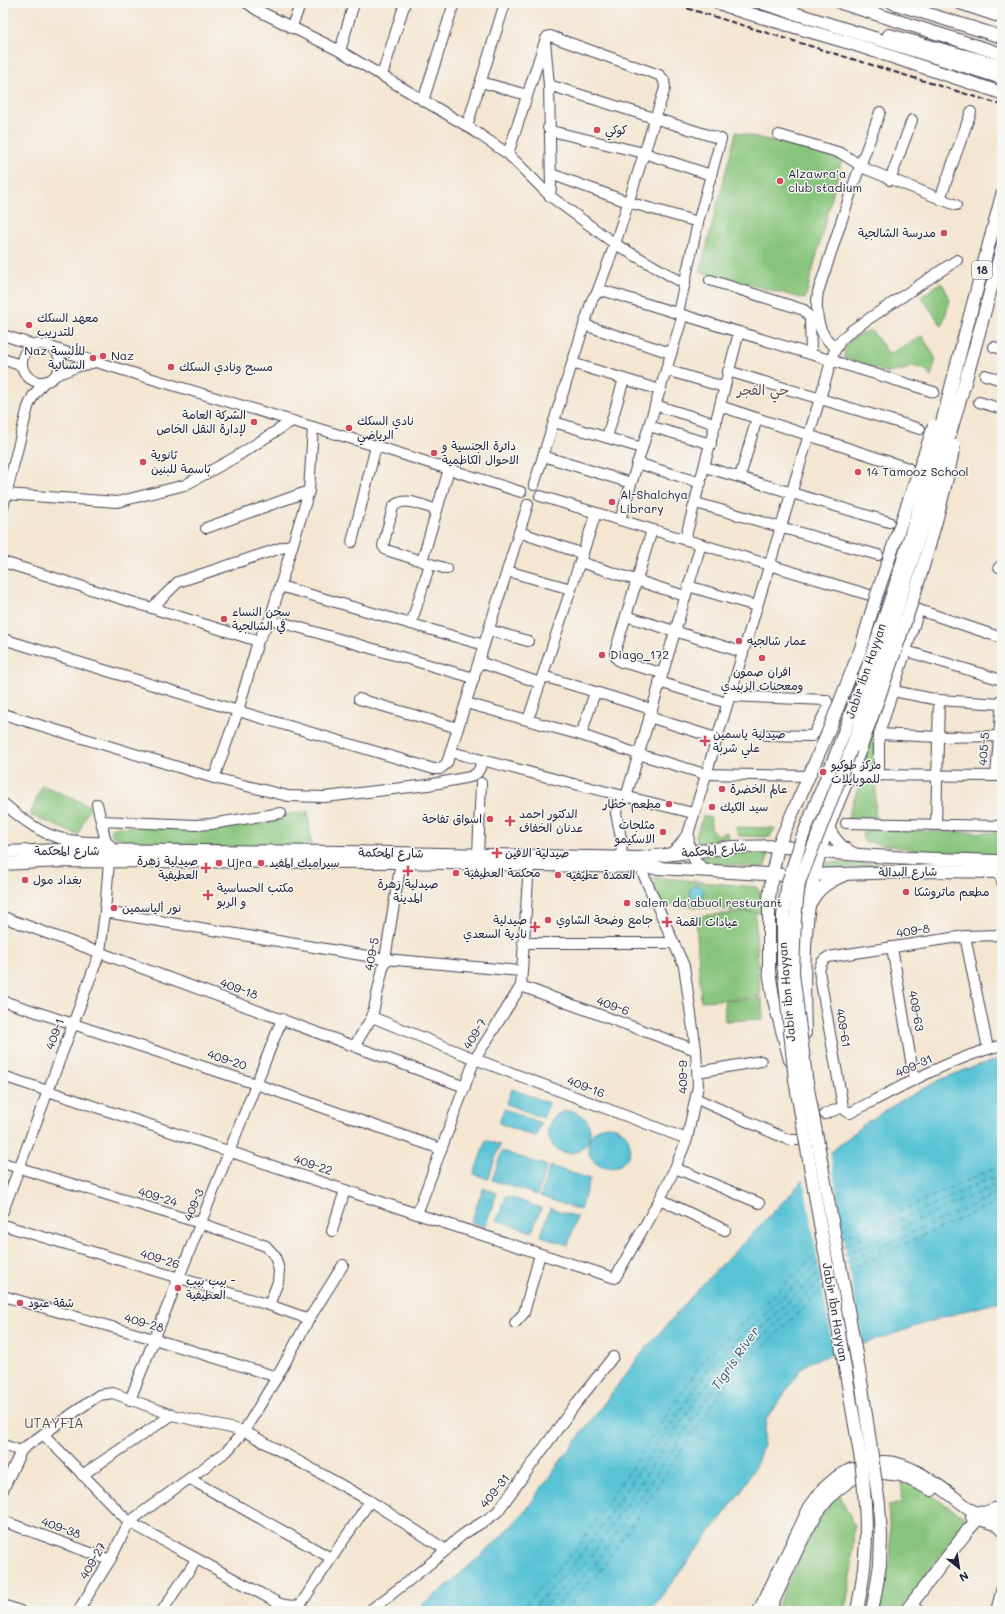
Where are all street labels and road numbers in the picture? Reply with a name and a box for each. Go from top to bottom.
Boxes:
road number: 18 [972,261,992,279]
street label: Jabir ibn Hayyan [841,621,889,720]
street label: 405-5 [974,732,992,766]
street label: شارع المحكمة [681,838,747,862]
street label: شارع المحكمة [34,842,100,860]
street label: شارع المحكمة [358,843,424,863]
street label: شارع البدالة [879,862,937,882]
street label: 409-8 [895,919,931,941]
street label: 409-5 [360,936,382,972]
street label: Jabir ibn Hayyan [774,942,798,1042]
street label: 409-18 [218,974,261,1002]
street label: 409-63 [906,989,928,1032]
street label: 409-6 [595,992,632,1018]
street label: 409-61 [833,1007,855,1049]
street label: 409-7 [459,1015,490,1052]
street label: 409-1 [41,1016,67,1051]
street label: 409-20 [205,1045,250,1073]
street label: 409-31 [893,1050,935,1080]
street label: 409-9 [674,1060,690,1094]
street label: 409-16 [565,1072,608,1101]
street label: 409-22 [292,1150,335,1178]
street label: 409-24 [137,1182,180,1210]
street label: 409-3 [179,1186,207,1223]
street label: 409-26 [139,1244,182,1272]
street label: Jabir ibn Hayyan [819,1261,853,1362]
street label: 409-28 [123,1309,166,1335]
street label: 409-31 [476,1470,513,1511]
street label: 409-38 [39,1513,83,1542]
street label: 409-27 [75,1539,109,1582]

